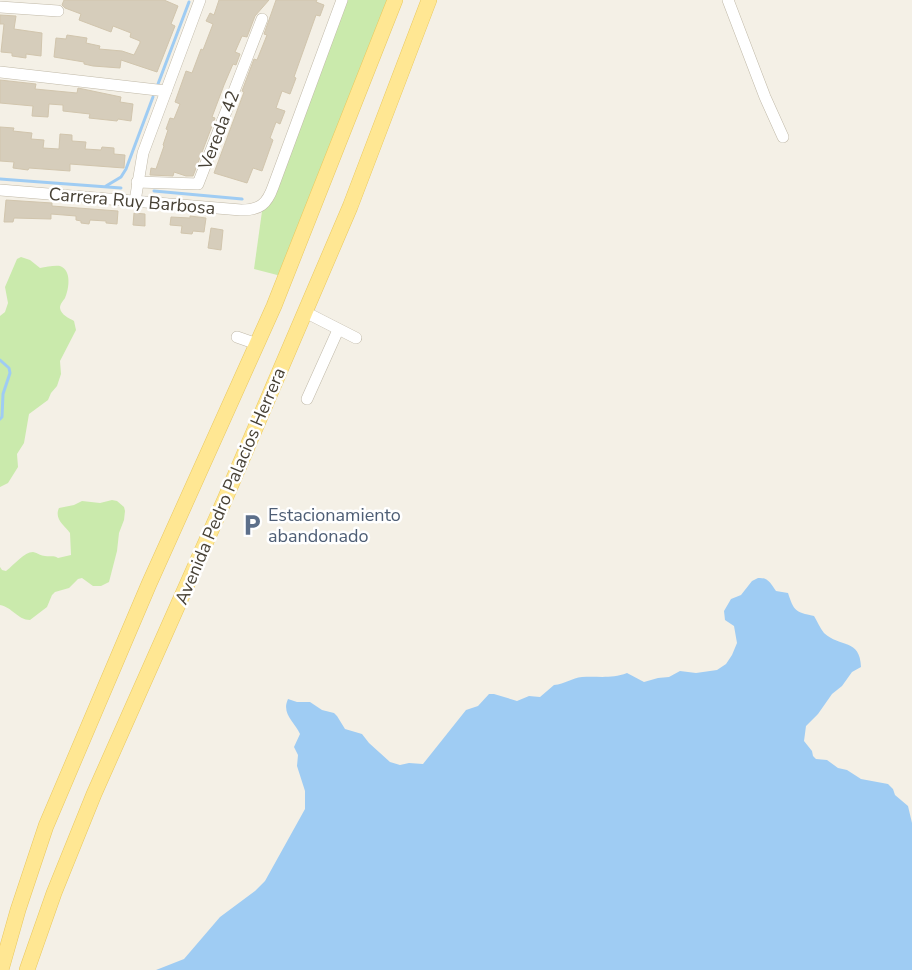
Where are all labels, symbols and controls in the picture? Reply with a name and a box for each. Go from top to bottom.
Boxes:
street label: Vereda 42 [193,87,245,174]
street label: Carrera Ruy Barbosa [48,182,216,220]
street label: Avenida Pedro Palacios Herrera [169,364,291,608]
place label: Estacionamiento abandonado [268,503,401,548]
parking icon: Estacionamiento abandonado [239,512,265,538]

